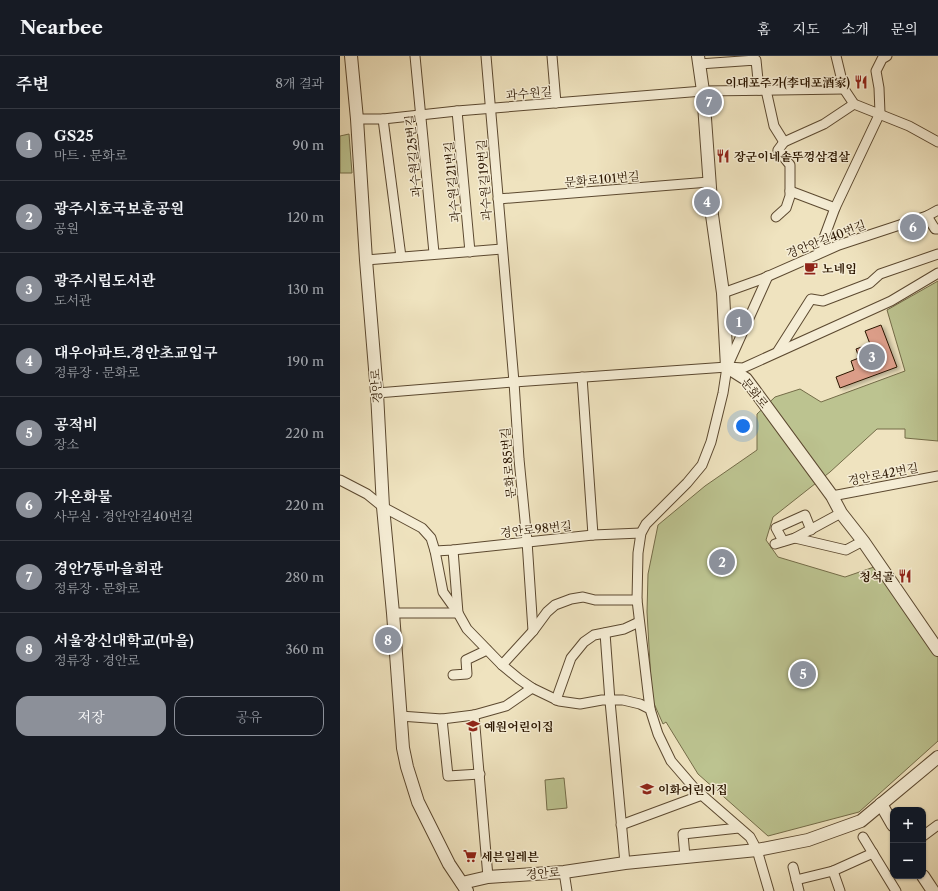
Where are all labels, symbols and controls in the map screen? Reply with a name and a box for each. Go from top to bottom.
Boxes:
text: Nearbee [20,16,103,39]
text: 홈 [757,20,771,38]
text: 지도 [793,20,820,38]
text: 소개 [842,20,869,38]
text: 문의 [891,20,918,38]
text: 주변 [16,74,49,94]
restaurant icon: 이대포주가(李대포酒家) [853,74,869,90]
text: 8개 결과 [275,75,324,91]
place label: 이대포주가(李대포酒家) [725,75,850,90]
street label: 과수원길 [505,84,553,102]
pin: 7 [696,87,722,117]
street label: 과수원길25번길 [402,114,424,198]
text: GS25 [54,126,93,145]
text: 1 [26,137,32,153]
text: 90 m [293,137,324,153]
street label: 과수원길19번길 [474,139,494,221]
street label: 과수원길21번길 [441,141,463,223]
text: 마트 · 문화로 [54,147,127,163]
restaurant icon: 장군이네솥뚜껑삼겹살 [715,148,731,164]
place label: 장군이네솥뚜껑삼겹살 [734,149,850,164]
street label: 문화로101번길 [564,168,640,190]
pin: 4 [694,187,720,217]
text: 광주시호국보훈공원 [54,199,184,218]
text: 2 [25,209,33,225]
text: 120 m [287,209,324,225]
pin: 6 [900,212,926,242]
street label: 경안안길40번길 [784,217,868,261]
text: 공원 [54,220,79,236]
cafe icon: 노네임 [803,260,819,276]
place label: 노네임 [822,261,857,276]
text: 광주시립도서관 [54,271,155,290]
text: 3 [25,281,33,297]
text: 130 m [288,281,324,297]
text: 도서관 [54,292,92,308]
pin: 1 [726,307,752,337]
pin: 3 [859,342,885,372]
text: 대우아파트.경안초교입구 [54,343,218,362]
text: 4 [25,353,33,369]
text: 190 m [287,353,324,369]
text: 정류장 · 문화로 [54,364,140,380]
street label: 경안로 [367,368,385,404]
street label: 문화로 [738,375,772,412]
text: 공적비 [54,415,97,434]
your location [733,416,753,436]
text: 5 [25,425,33,441]
text: 220 m [285,425,324,441]
street label: 문화로85번길 [497,427,519,499]
text: 장소 [54,436,79,452]
street label: 경안로42번길 [846,460,920,488]
text: 가온화물 [54,487,112,506]
text: 6 [25,497,33,513]
text: 220 m [285,497,324,513]
text: 사무실 · 경안안길40번길 [54,508,193,524]
street label: 경안로98번길 [499,518,573,540]
pin: 2 [709,547,735,577]
text: 경안7통마을회관 [54,559,163,578]
restaurant icon: 청석골 [897,568,913,584]
text: 7 [26,569,32,585]
text: 280 m [285,569,324,585]
place label: 청석골 [859,569,894,584]
text: 정류장 · 문화로 [54,580,140,596]
pin: 8 [375,625,401,655]
text: 서울장신대학교(마을) [54,631,194,650]
text: 8 [25,641,33,657]
text: 360 m [285,641,324,657]
text: 정류장 · 경안로 [54,652,140,668]
pin: 5 [790,659,816,689]
button: 저장 [16,696,166,736]
button: 공유 [174,696,324,736]
school or university icon: 예원어린이집 [465,718,481,734]
place label: 예원어린이집 [484,719,554,734]
school or university icon: 이화어린이집 [639,781,655,797]
place label: 이화어린이집 [658,782,728,797]
map controls [890,807,926,879]
button: + [890,807,926,843]
button: − [890,843,926,879]
supermarket icon: 세븐일레븐 [462,848,478,864]
place label: 세븐일레븐 [481,849,539,864]
street label: 경안로 [525,864,561,882]

